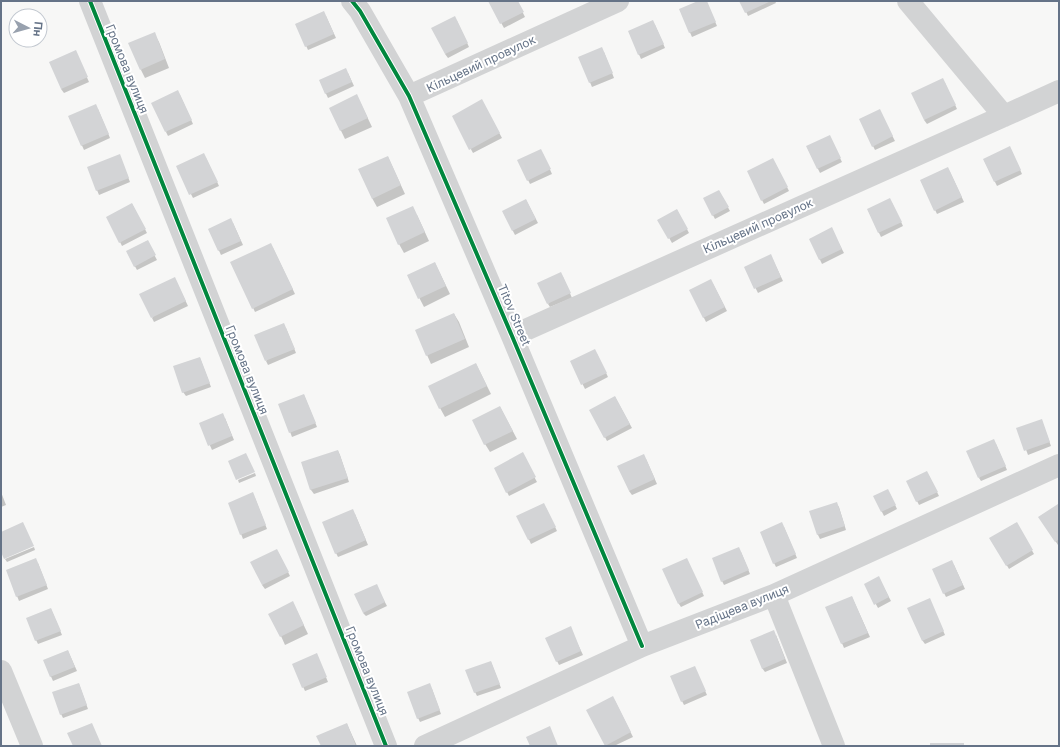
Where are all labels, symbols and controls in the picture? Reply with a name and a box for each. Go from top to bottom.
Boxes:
north arrow [8,8,48,48]
text: Пн [30,21,46,37]
street label: Громова вулиця [103,22,152,116]
street label: Кільцевий провулок [424,32,538,95]
street label: Кільцевий провулок [701,194,815,256]
street label: Titov Street [495,282,534,348]
street label: Громова вулиця [223,323,272,417]
street label: Радіщева вулиця [693,581,791,632]
street label: Громова вулиця [343,624,392,718]

